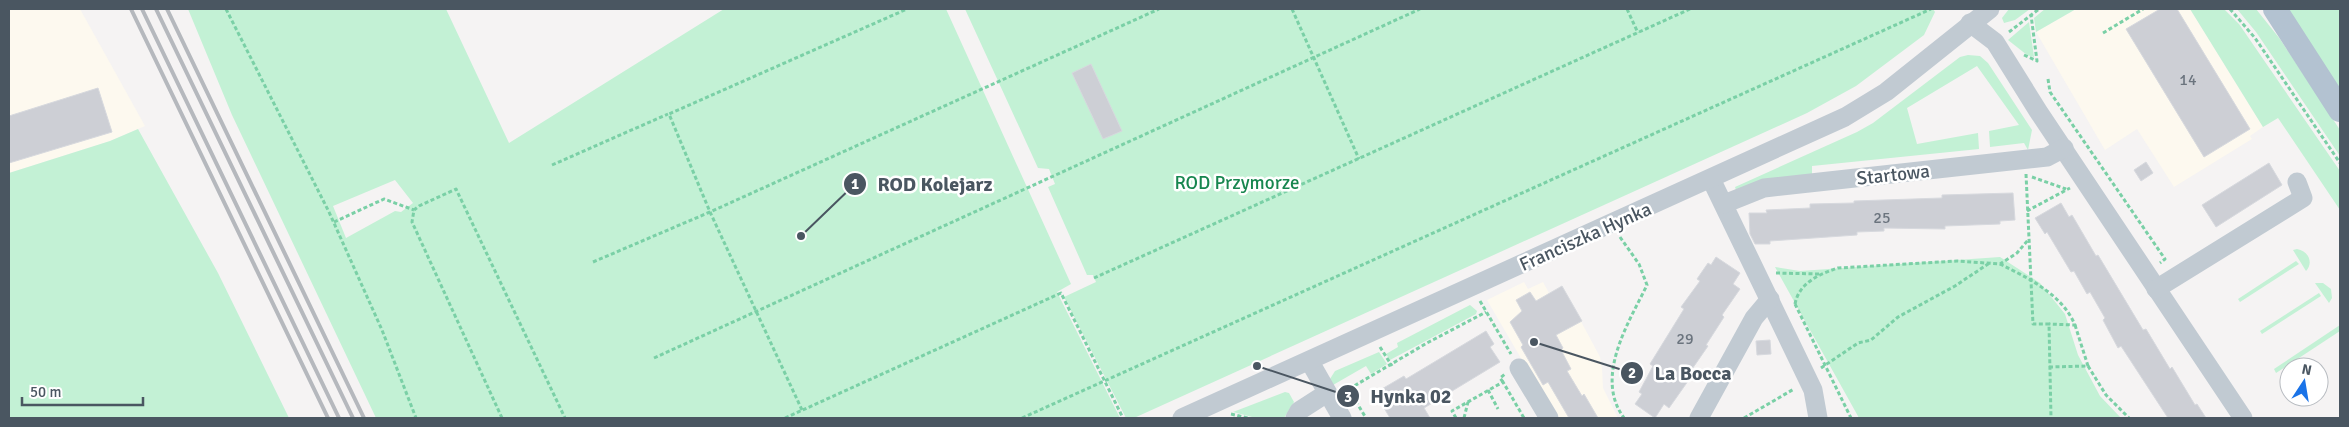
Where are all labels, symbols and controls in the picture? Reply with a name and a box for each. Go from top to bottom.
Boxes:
house number: 14 [2179,70,2197,90]
street label: Startowa [1855,159,1931,191]
callout: ROD Kolejarz [842,166,1003,201]
park label: ROD Przymorze [1175,171,1299,195]
text: ROD Kolejarz [877,172,993,197]
text: 1 [851,175,859,193]
street label: Franciszka Hynka [1516,197,1655,277]
house number: 25 [1873,208,1891,228]
house number: 29 [1676,329,1694,349]
callout: La Bocca [1620,355,1742,390]
north arrow [2279,357,2329,407]
text: N [2300,360,2313,379]
text: La Bocca [1655,361,1731,386]
text: 2 [1628,364,1636,382]
scale bar [22,374,144,406]
callout: Hynka 02 [1335,379,1461,414]
text: 50 m [30,383,61,401]
text: Hynka 02 [1370,384,1452,409]
text: 3 [1344,388,1352,406]

